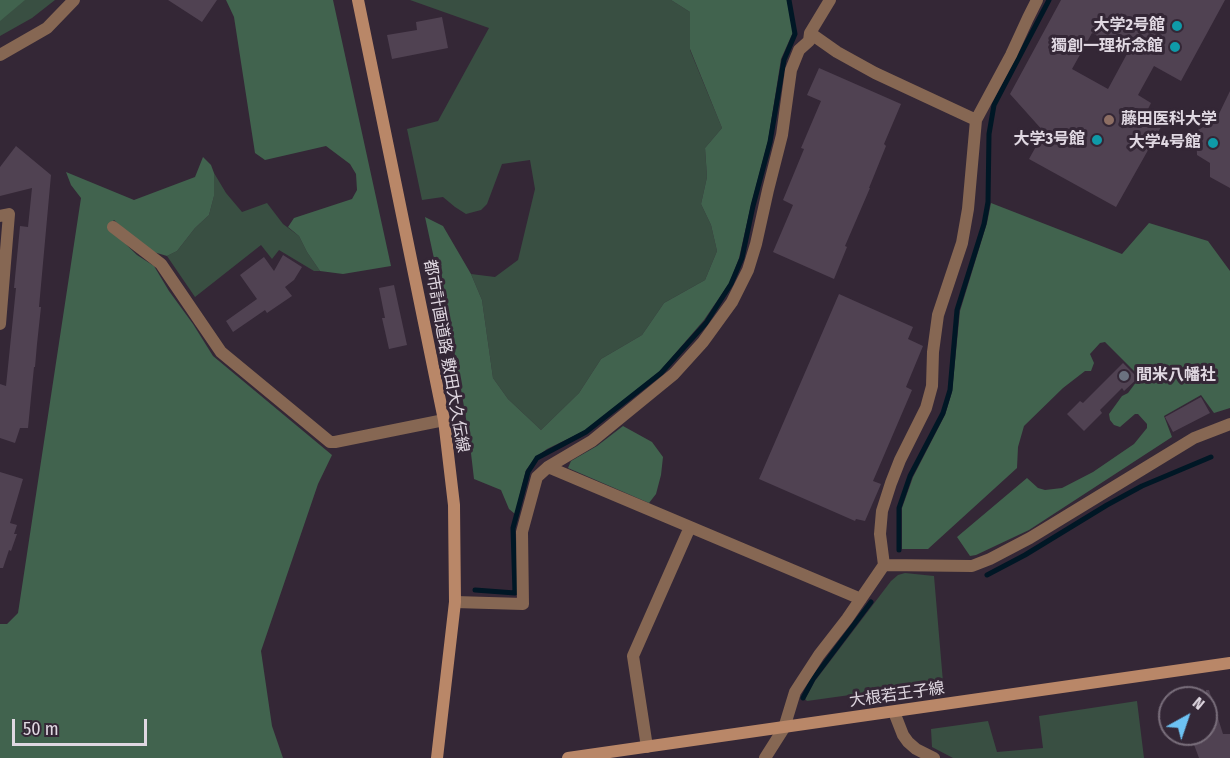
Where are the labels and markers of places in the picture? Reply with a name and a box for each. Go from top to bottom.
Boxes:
place label: 大学2号館 [1094,16,1165,36]
marker: 大学2号館 [1170,19,1184,33]
place label: 獨創一理祈念館 [1051,37,1163,57]
marker: 獨創一理祈念館 [1168,40,1182,54]
place label: 藤田医科大学 [1121,110,1217,130]
marker: 藤田医科大学 [1102,113,1116,127]
place label: 大学3号館 [1013,130,1085,150]
marker: 大学3号館 [1090,133,1104,147]
place label: 大学4号館 [1129,133,1201,153]
marker: 大学4号館 [1206,136,1220,150]
place label: 間米八幡社 [1136,366,1216,386]
marker: 間米八幡社 [1117,369,1131,383]

